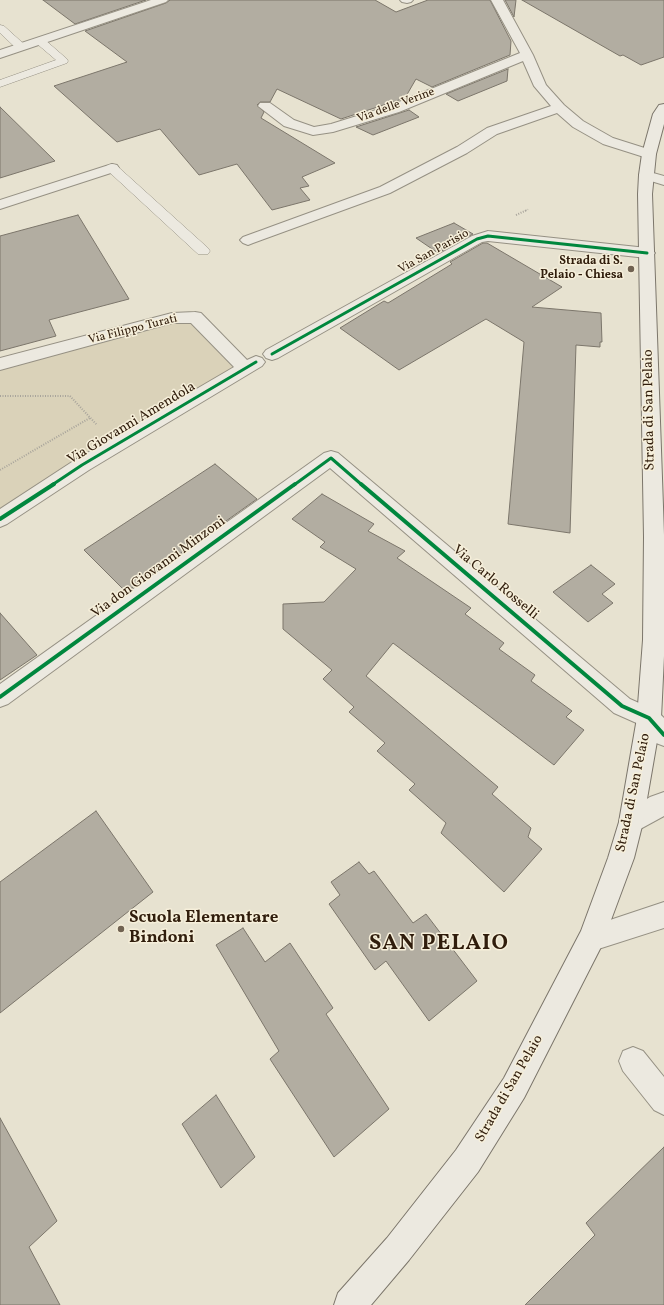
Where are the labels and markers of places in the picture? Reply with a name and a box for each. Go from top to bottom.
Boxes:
place label: Strada di S. Pelaio - Chiesa [540,255,623,283]
marker: Strada di S. Pelaio - Chiesa [626,264,636,274]
place label: Scuola Elementare Bindoni [129,909,278,949]
marker: Scuola Elementare Bindoni [116,924,126,934]

